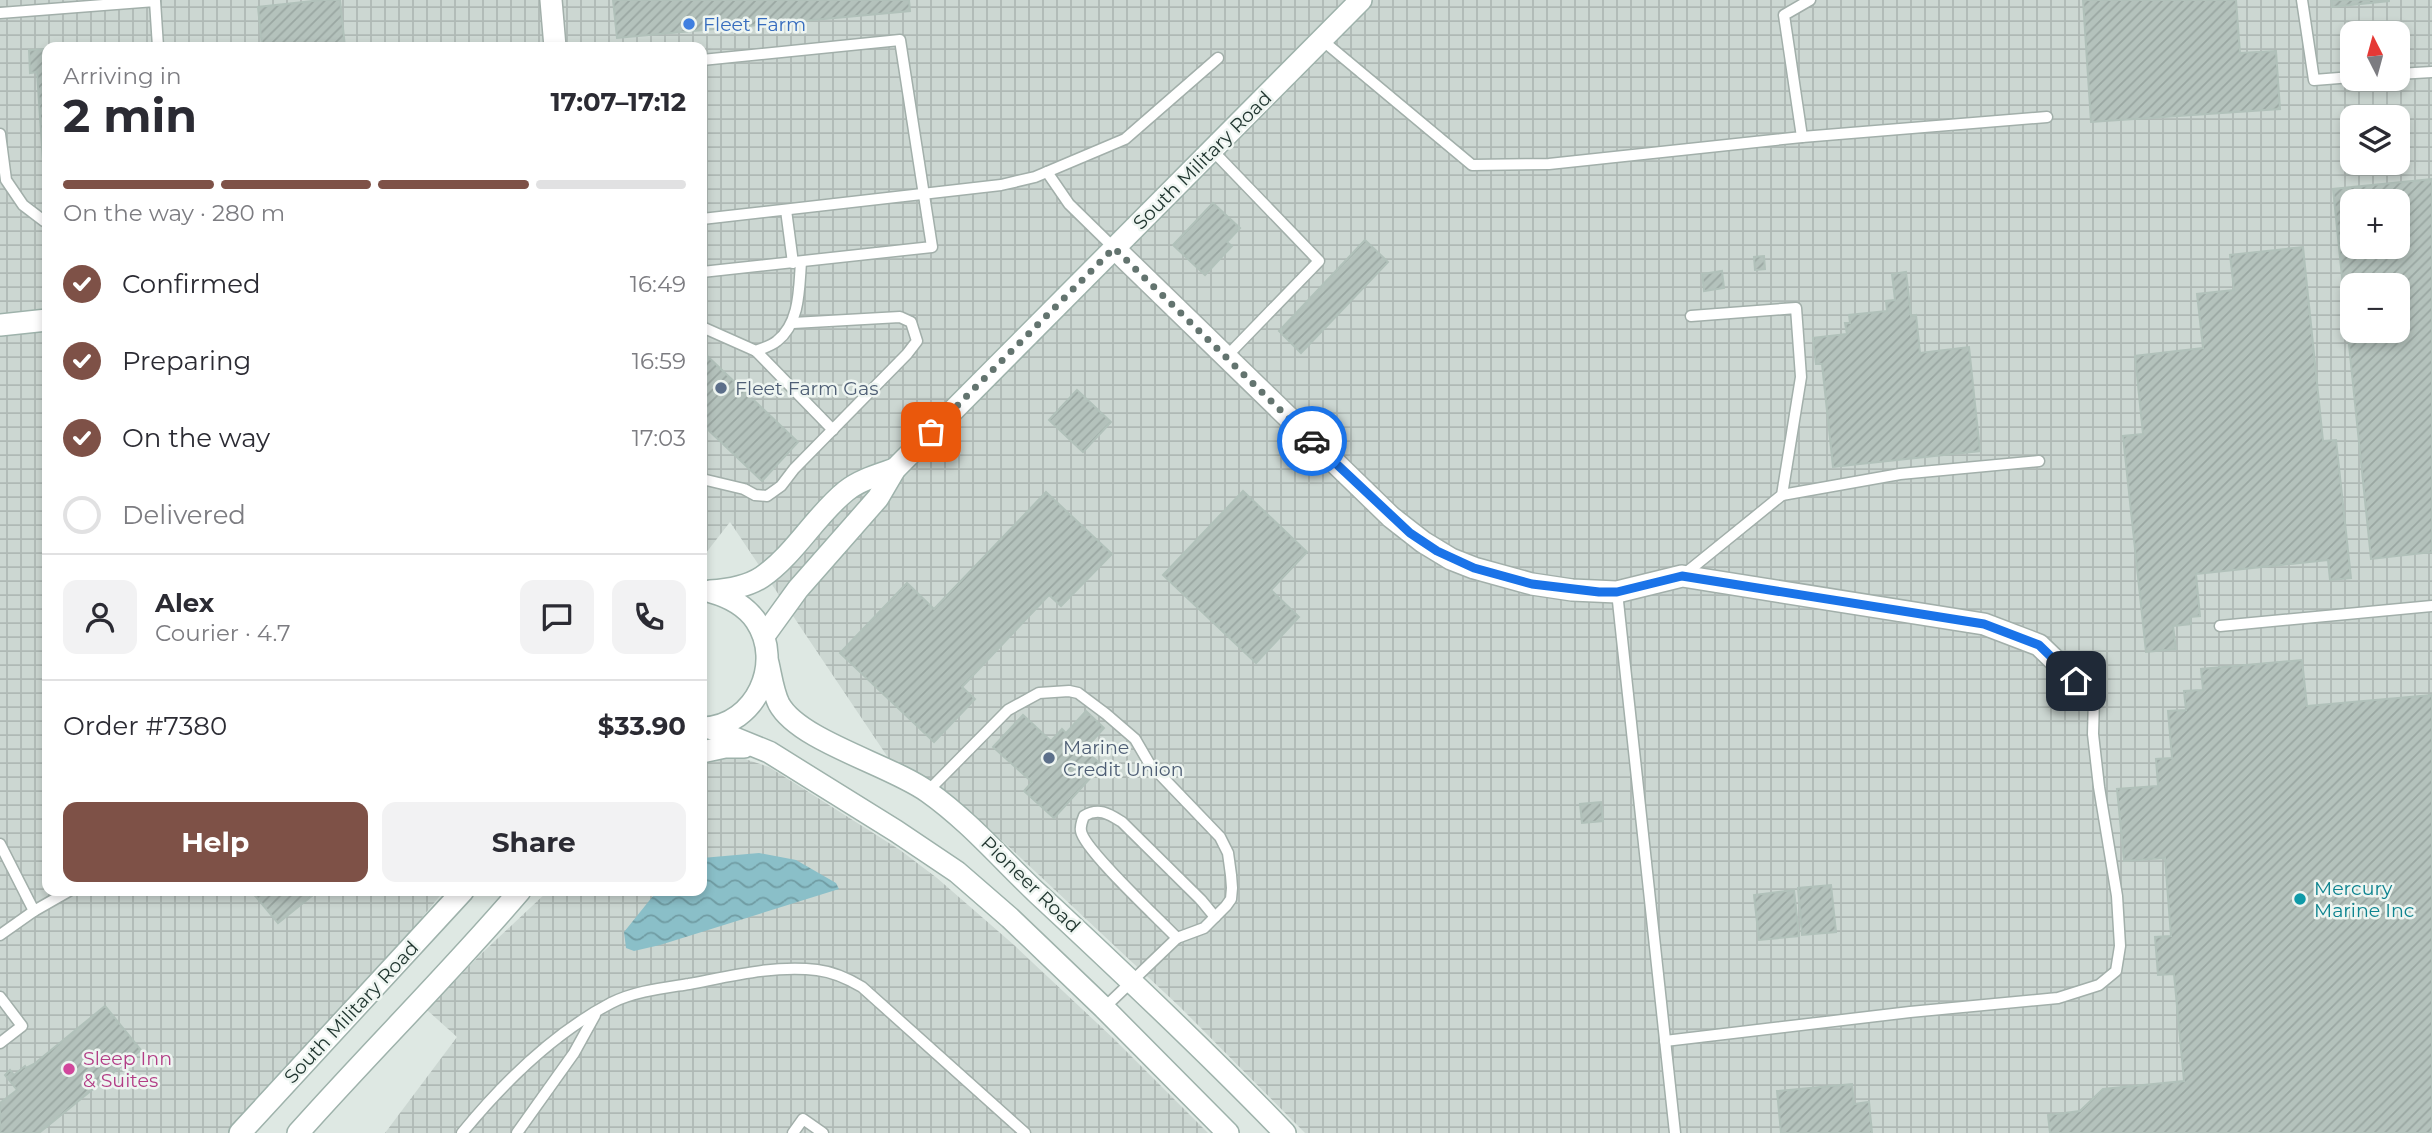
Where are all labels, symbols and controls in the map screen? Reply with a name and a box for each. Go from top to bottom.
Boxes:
place label: Fleet Farm [703,13,806,36]
marker: Fleet Farm [681,16,697,32]
north arrow [2340,21,2410,91]
map controls [2340,21,2410,343]
text: Arriving in [63,62,182,90]
text: 17:07–17:12 [550,86,686,118]
street label: South Military Road [1128,86,1276,234]
text: 2 min [63,87,197,144]
button: layers [2340,105,2410,175]
button: + [2340,189,2410,259]
text: On the way · 280 m [63,199,285,227]
icon: check [63,265,101,303]
text: Confirmed [122,268,261,300]
text: 16:49 [630,270,686,298]
button: − [2340,273,2410,343]
icon: check [63,342,101,380]
text: Preparing [122,345,251,377]
text: 16:59 [632,347,686,375]
place label: Fleet Farm Gas [735,377,878,400]
marker: Fleet Farm Gas [713,380,729,396]
pin [901,402,961,462]
courier [1277,406,1347,476]
icon: bag [912,413,950,451]
icon: check [63,419,101,457]
text: On the way [122,422,270,454]
icon: car [1293,422,1331,460]
text: 17:03 [632,424,686,452]
text: Delivered [122,499,246,531]
button: person [63,580,137,654]
button: chat [520,580,594,654]
button: phone [612,580,686,654]
text: Alex [155,587,214,619]
text: Courier · 4.7 [155,619,291,647]
pin [2046,651,2106,711]
icon: home [2057,662,2095,700]
text: Order #7380 [63,710,227,742]
text: $33.90 [598,710,686,742]
place label: Marine Credit Union [1063,736,1184,781]
marker: Marine Credit Union [1041,750,1057,766]
button: Help [63,802,368,882]
button: Share [382,802,686,882]
street label: Pioneer Road [976,831,1085,937]
place label: Mercury Marine Inc [2314,877,2415,922]
marker: Mercury Marine Inc [2292,891,2308,907]
street label: South Military Road [279,936,423,1088]
place label: Sleep Inn & Suites [83,1047,172,1092]
marker: Sleep Inn & Suites [61,1061,77,1077]

